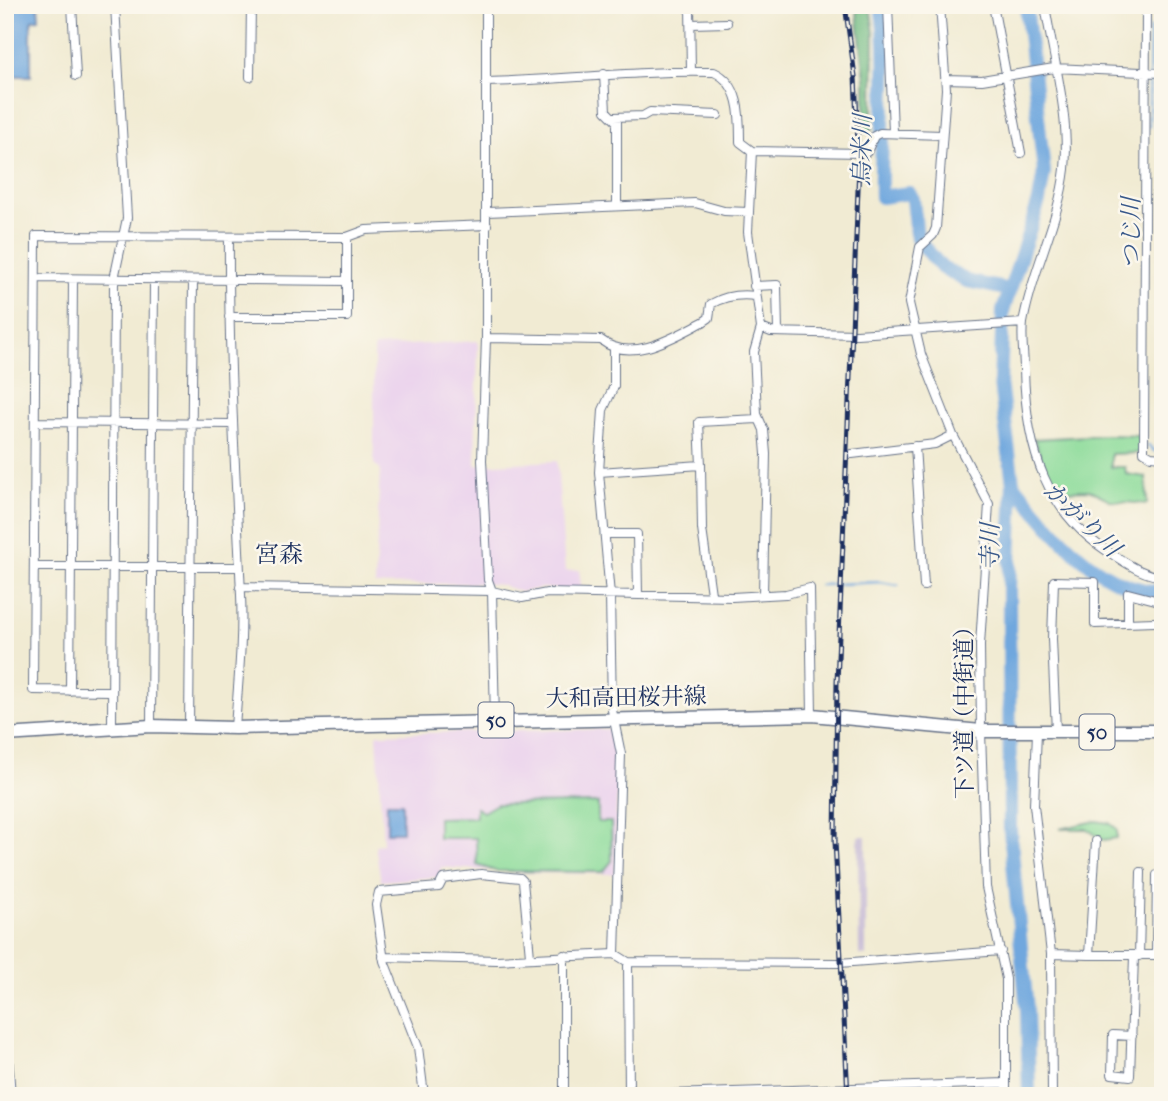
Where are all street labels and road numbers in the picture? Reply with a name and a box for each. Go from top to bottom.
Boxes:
street label: 下ツ道（中街道） [951,615,978,799]
street label: 大和高田桜井線 [545,683,707,712]
road number: 50 [478,702,514,738]
road number: 50 [1080,714,1114,750]

